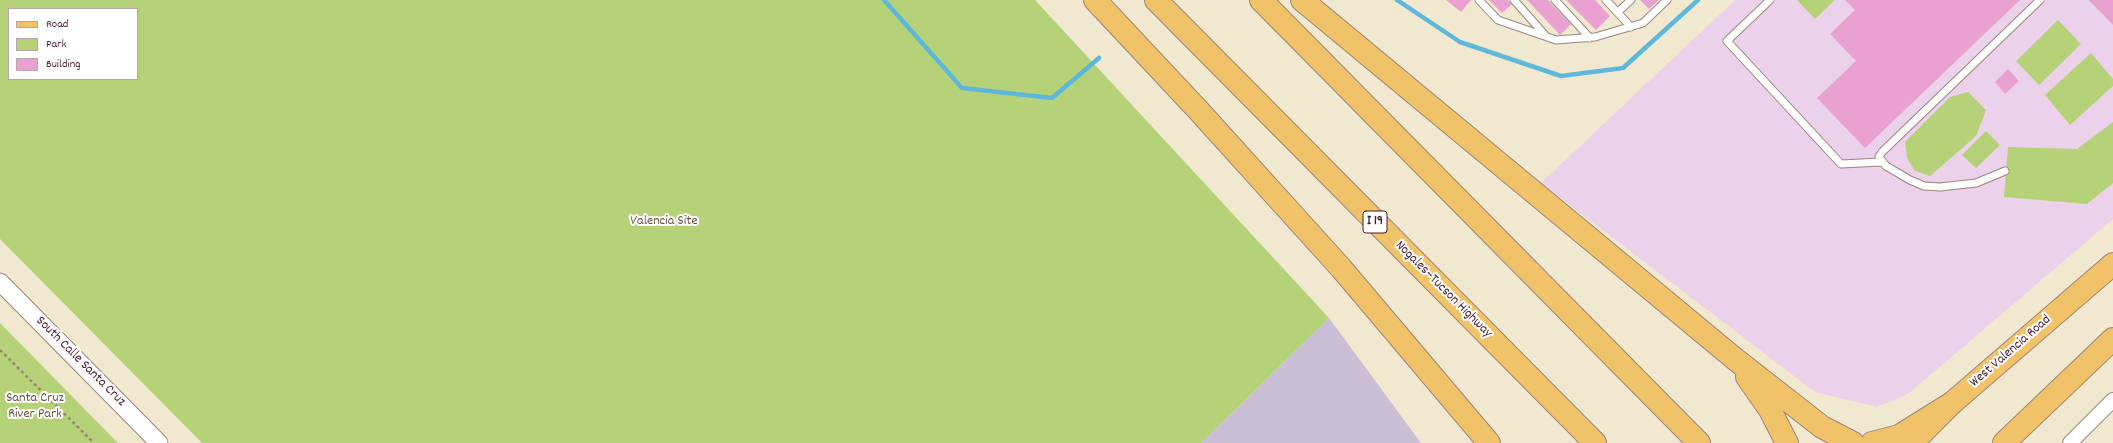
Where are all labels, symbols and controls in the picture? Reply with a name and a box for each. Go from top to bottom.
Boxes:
legend [8,8,138,80]
text: Road [46,16,68,33]
text: Park [46,36,66,53]
text: Building [46,56,81,73]
road number: I 19 [1363,211,1387,233]
park label: Valencia Site [630,214,698,230]
street label: Nogales–Tucson Highway [1391,238,1495,342]
street label: West Valencia Road [1967,312,2055,392]
street label: South Calle Santa Cruz [32,314,128,410]
park label: Santa Cruz River Park [6,391,64,424]

